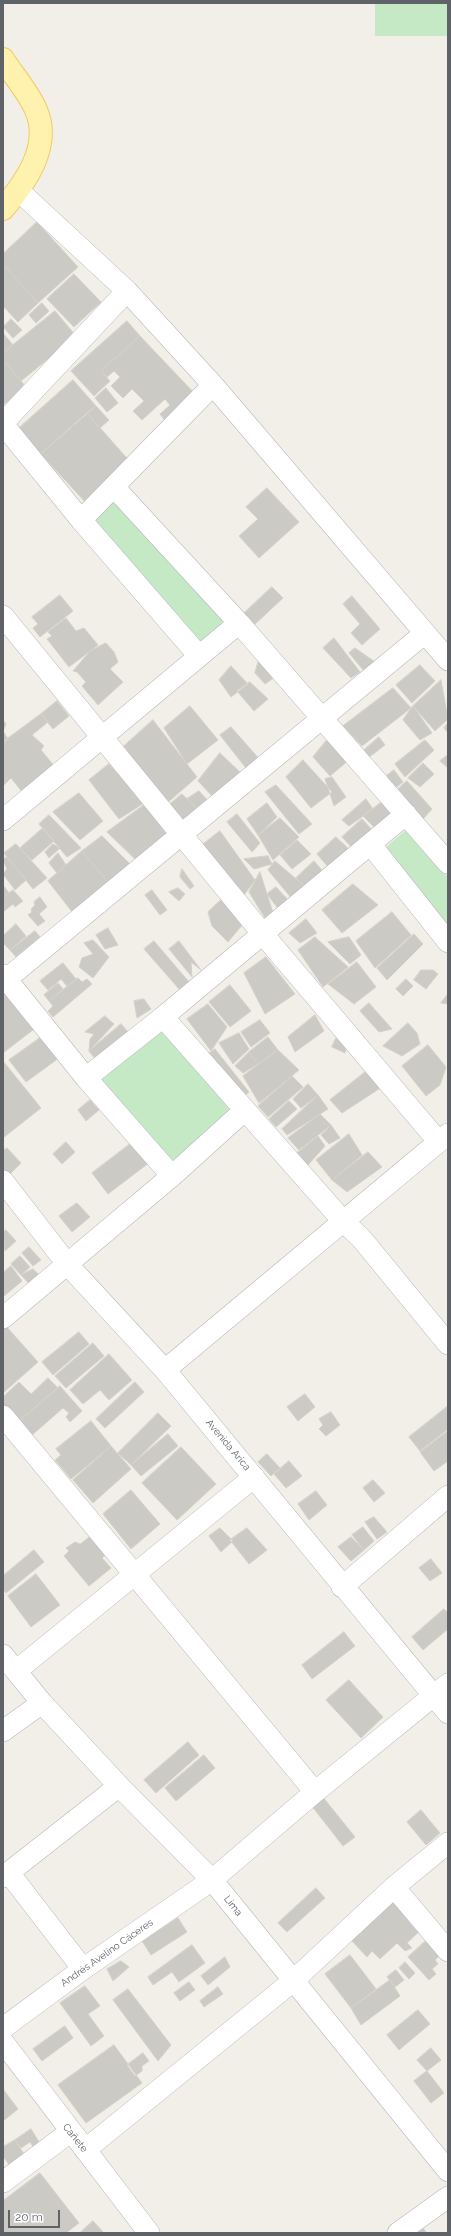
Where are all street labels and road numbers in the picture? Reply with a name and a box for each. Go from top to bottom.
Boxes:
street label: Avenida Arica [203,1417,253,1473]
street label: Lima [221,1893,245,1919]
street label: Andrés Avelino Cáceres [59,1917,155,1989]
street label: Cañete [60,2121,90,2155]

